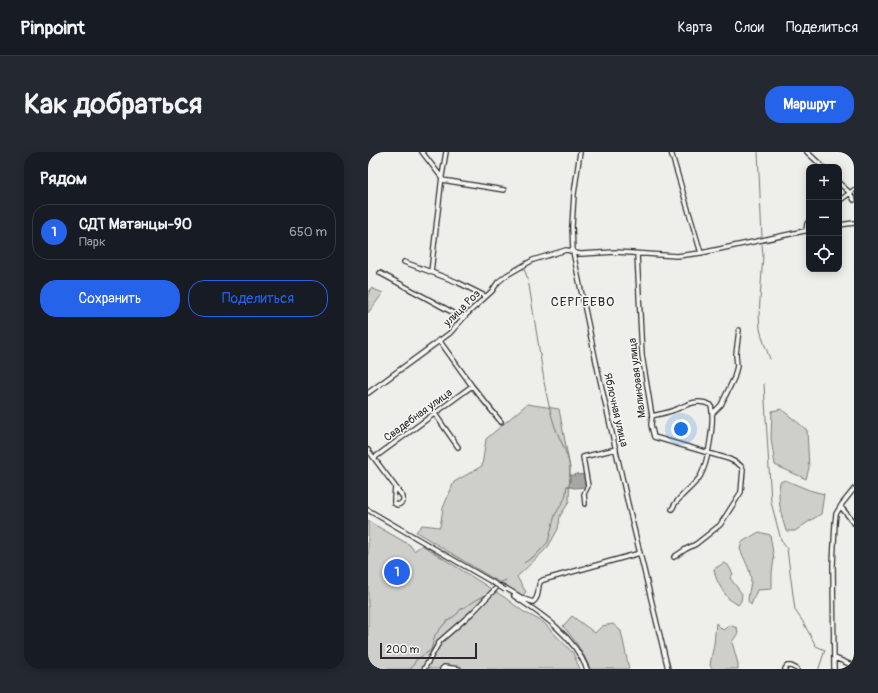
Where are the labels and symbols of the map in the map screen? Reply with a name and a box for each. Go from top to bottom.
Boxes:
street label: улица Роз [440,287,483,330]
district label: СЕРГЕЕВО [551,294,615,310]
street label: Малиновая улица [626,337,648,419]
street label: Яблочная улица [601,372,631,448]
street label: Свадебная улица [381,386,455,444]
your location [671,419,691,439]
pin: 1 [384,557,410,587]
scale bar [380,641,477,660]

